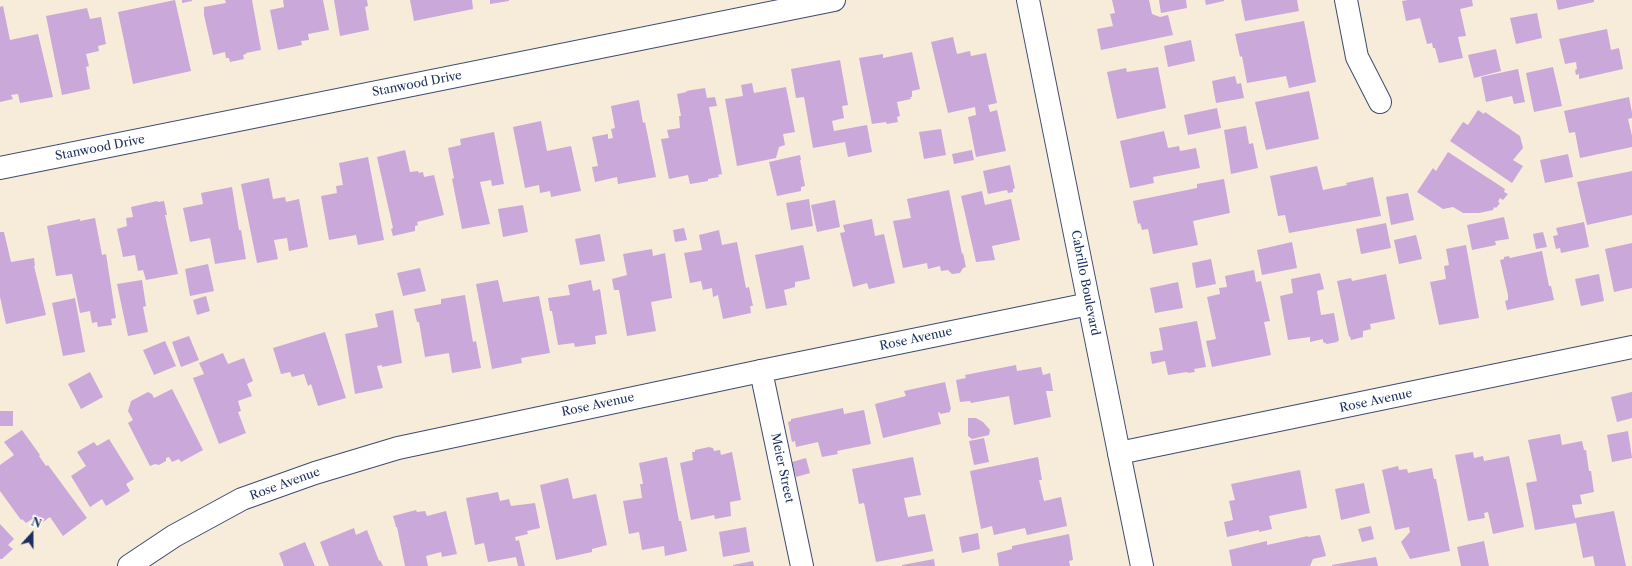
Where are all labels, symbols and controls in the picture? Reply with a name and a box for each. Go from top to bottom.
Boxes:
street label: Stanwood Drive [371,68,463,100]
street label: Stanwood Drive [54,132,146,164]
street label: Cabrillo Boulevard [1068,229,1102,337]
street label: Rose Avenue [878,324,954,354]
street label: Rose Avenue [1338,386,1414,416]
street label: Rose Avenue [560,390,636,420]
street label: Meier Street [768,432,796,504]
street label: Rose Avenue [248,465,322,503]
north arrow [12,514,52,554]
text: N [29,515,43,531]

